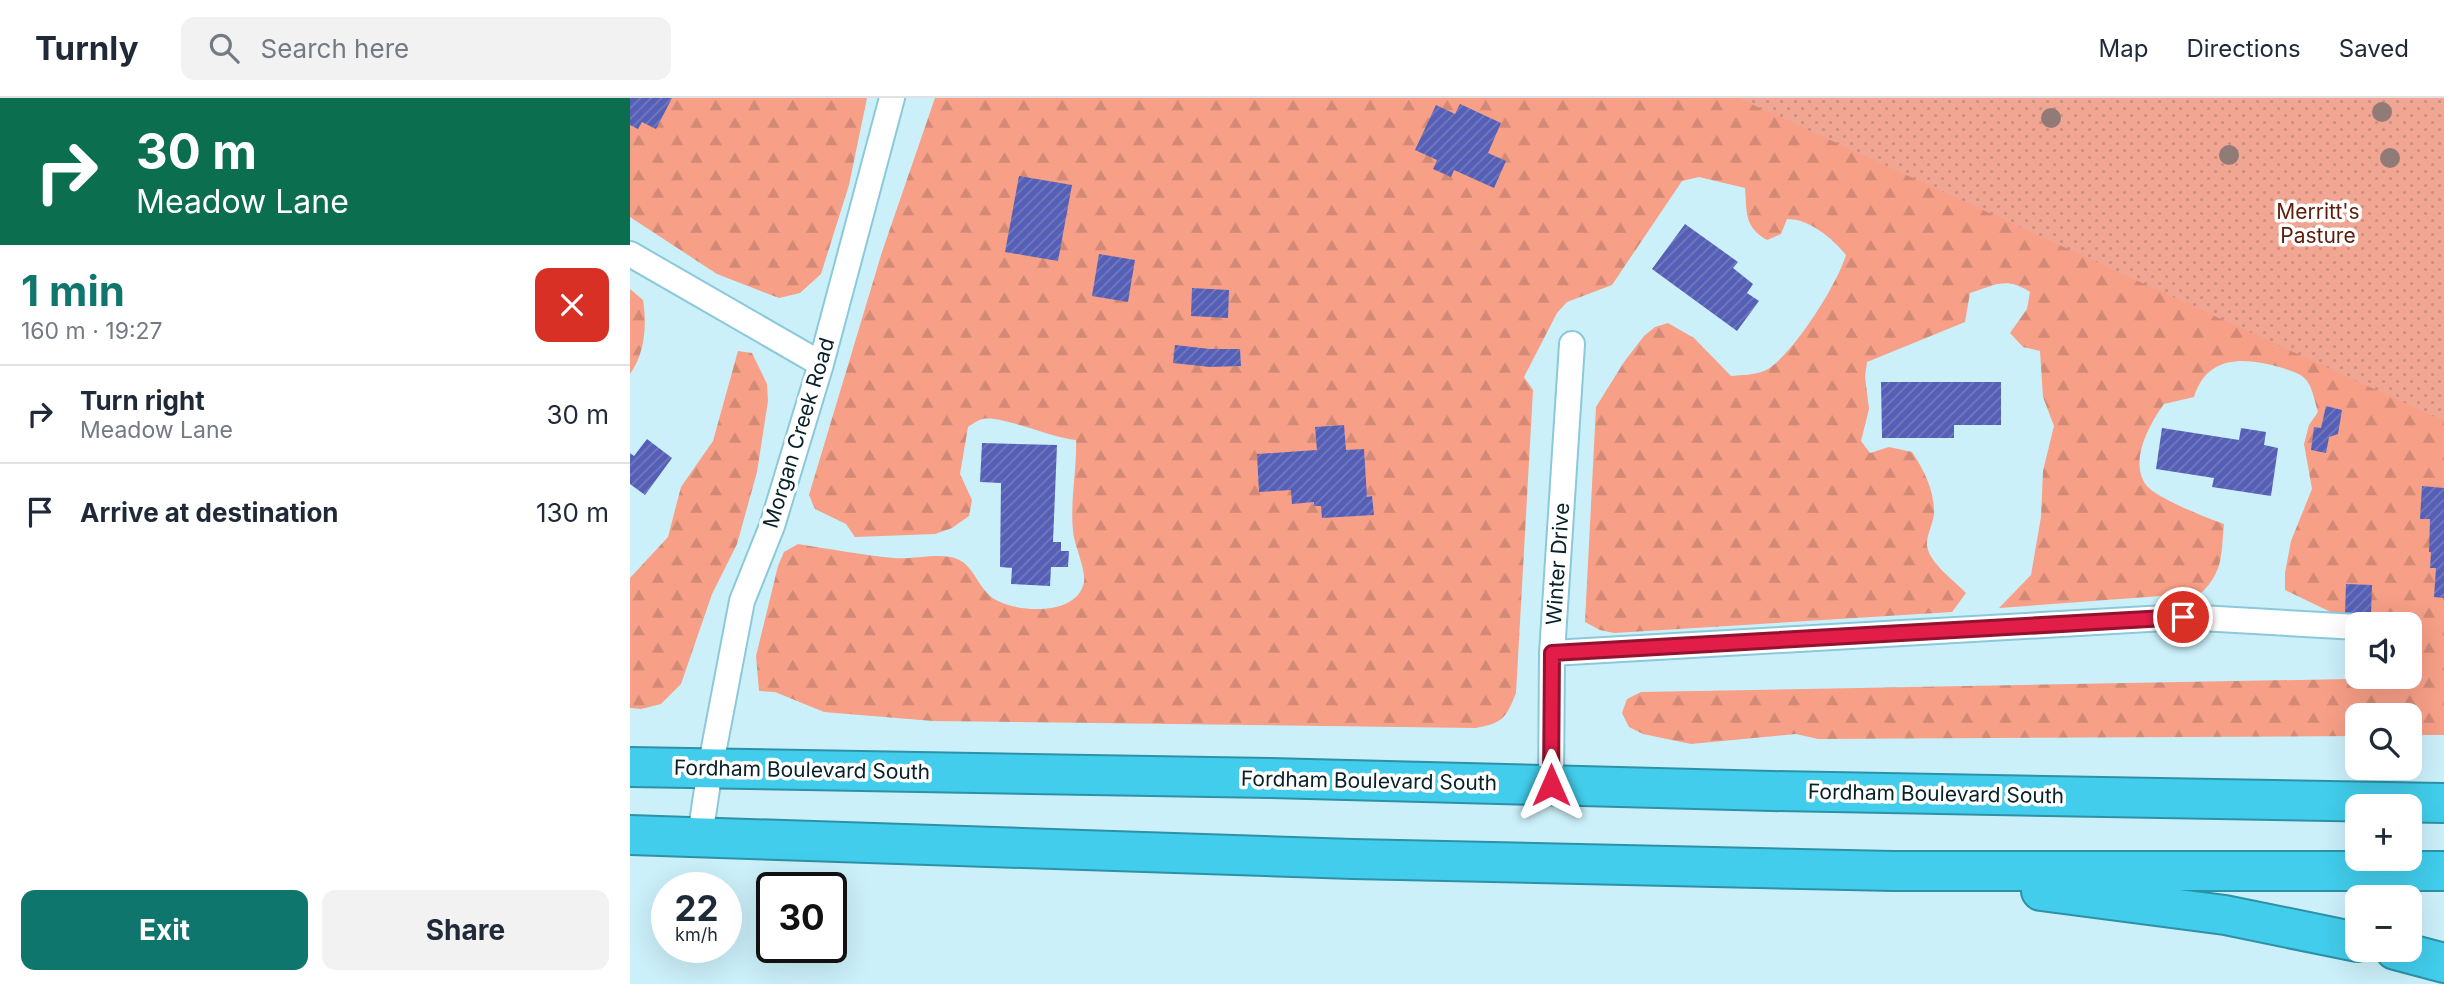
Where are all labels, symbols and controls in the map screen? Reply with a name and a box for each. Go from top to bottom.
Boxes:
search box [181,17,671,80]
text: Turnly [35,28,139,68]
icon: search [205,29,243,67]
text: Search here [261,33,409,64]
text: Map [2099,34,2148,63]
text: Directions [2186,34,2301,63]
text: Saved [2339,34,2409,63]
text: 30 m [136,122,257,181]
icon: right [21,126,112,217]
text: Meadow Lane [136,182,349,221]
park label: Merritt's Pasture [2276,199,2360,248]
text: 1 min [21,265,125,316]
button: close [535,268,609,342]
text: 160 m · 19:27 [21,317,163,345]
street label: Morgan Creek Road [758,335,839,531]
text: Turn right [80,385,205,416]
icon: right [21,395,59,433]
text: 30 m [546,399,609,430]
text: Meadow Lane [80,416,233,444]
icon: arrive [21,493,59,531]
text: Arrive at destination [80,497,339,528]
text: 130 m [536,497,609,528]
street label: Winter Drive [1541,502,1574,626]
pin [2153,587,2213,647]
icon: arrive [2164,598,2202,636]
map controls [2345,612,2422,962]
button: sound [2345,612,2422,689]
button: search [2345,703,2422,780]
position arrow [1514,748,1588,822]
street label: Fordham Boulevard South [674,755,930,784]
street label: Fordham Boulevard South [1241,766,1497,795]
street label: Fordham Boulevard South [1808,779,2064,808]
button: + [2345,794,2422,871]
speed limit sign: 30 [756,872,847,963]
button: − [2345,885,2422,962]
text: 22 [674,887,719,929]
button: Exit [21,890,308,970]
button: Share [322,890,609,970]
text: km/h [675,924,718,945]

